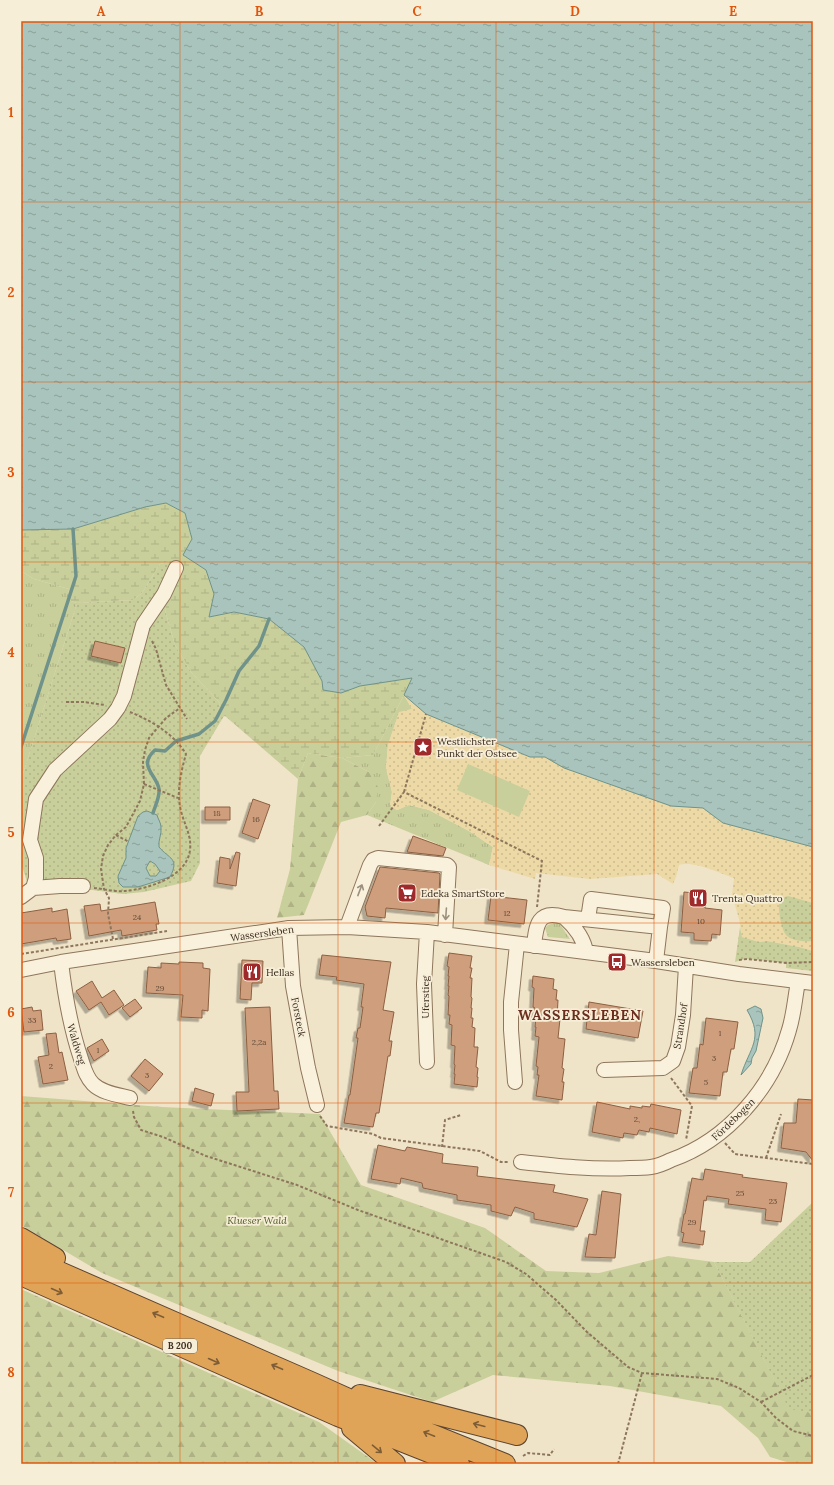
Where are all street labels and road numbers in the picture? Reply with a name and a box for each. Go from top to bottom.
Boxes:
street label: Wassersleben [230,923,295,944]
street label: Uferstieg [419,975,432,1018]
street label: Forsteck [288,996,309,1039]
street label: Strandhof [670,1002,691,1050]
street label: Waldweg [64,1022,89,1067]
street label: Fördebogen [709,1095,758,1143]
road number: B 200 [163,1339,197,1353]

